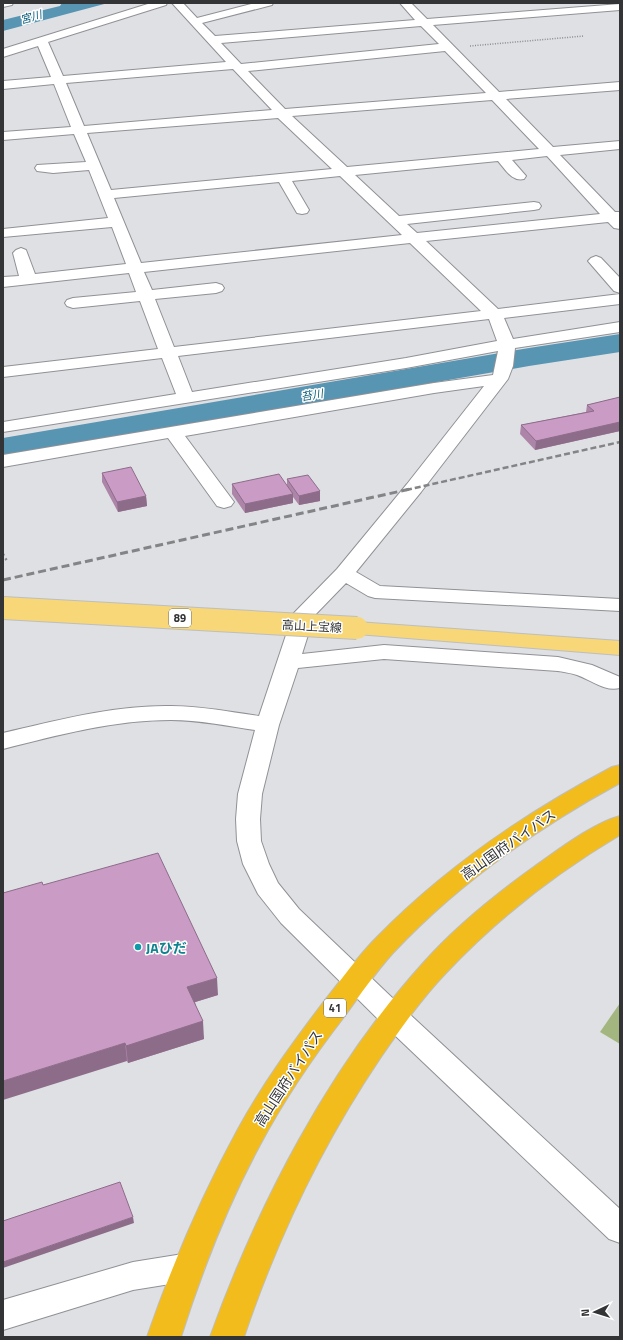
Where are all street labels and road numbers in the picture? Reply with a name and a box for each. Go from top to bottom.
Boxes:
road number: 89 [169,609,191,627]
street label: 高山上宝線 [282,615,342,637]
street label: 高山国府バイパス [456,803,560,885]
road number: 41 [324,999,346,1017]
street label: 高山国府バイパス [249,1025,327,1131]

